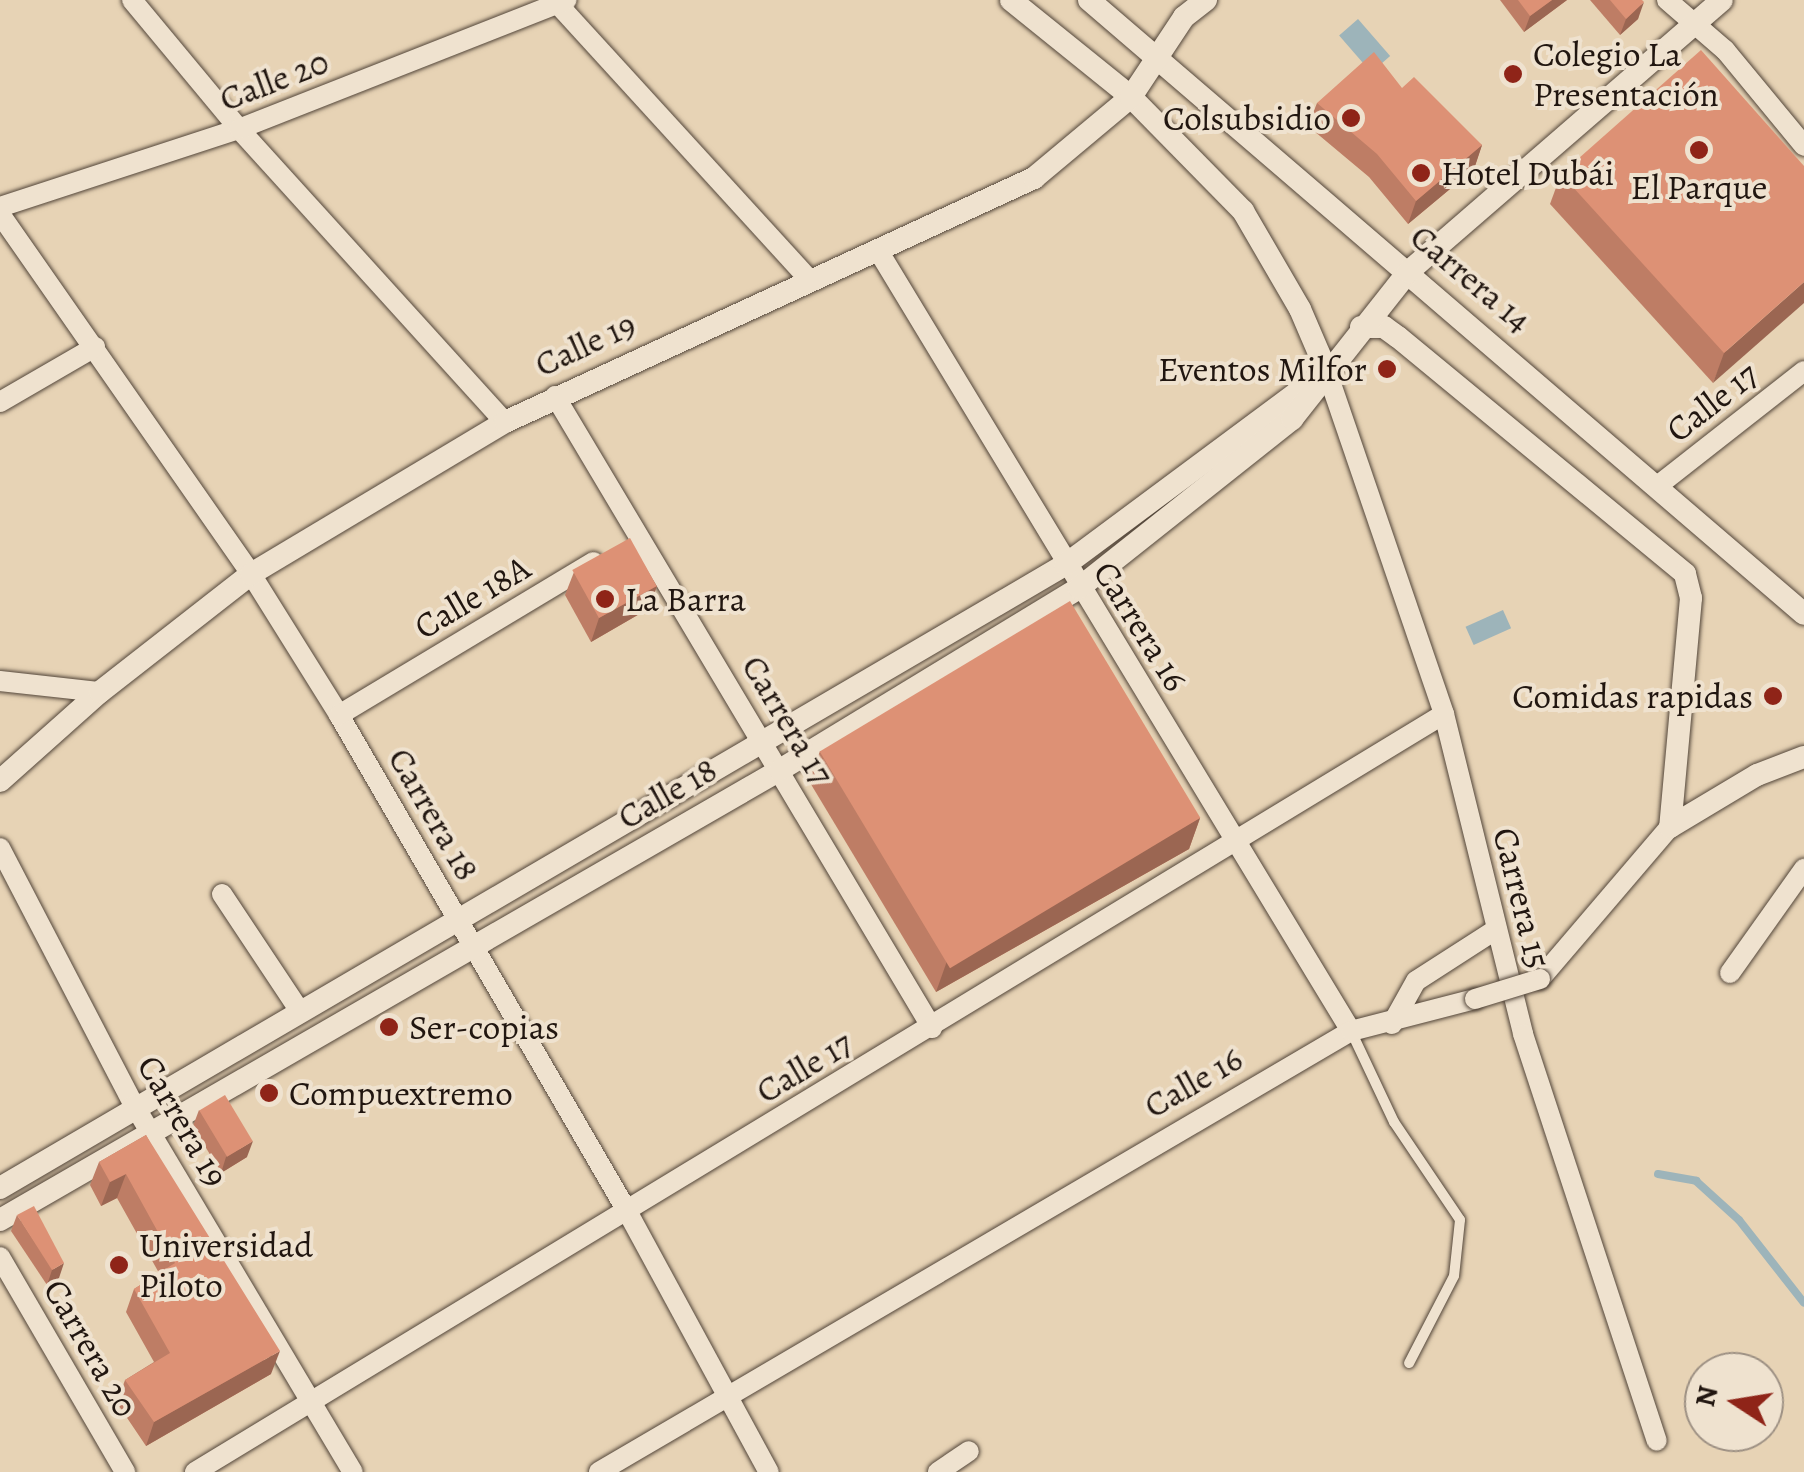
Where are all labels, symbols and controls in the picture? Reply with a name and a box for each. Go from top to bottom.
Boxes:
place label: Colegio La Presentación [1533,33,1719,115]
street label: Calle 20 [214,40,334,120]
marker: Colegio La Presentación [1502,63,1524,85]
place label: Colsubsidio [1163,97,1331,139]
marker: Colsubsidio [1340,107,1362,129]
marker: El Parque [1688,139,1710,161]
place label: Hotel Dubái [1441,152,1614,194]
marker: Hotel Dubái [1410,162,1432,184]
place label: El Parque [1631,166,1767,208]
street label: Carrera 14 [1402,215,1540,341]
street label: Calle 19 [528,303,642,385]
place label: Eventos Milfor [1158,348,1367,390]
street label: Calle 17 [1658,353,1766,451]
marker: Eventos Milfor [1376,358,1398,380]
street label: Calle 18A [407,546,537,648]
street label: Carrera 16 [1085,553,1197,699]
place label: La Barra [625,578,746,620]
marker: La Barra [594,588,616,610]
street label: Carrera 17 [733,648,843,792]
place label: Comidas rapidas [1512,675,1753,717]
marker: Comidas rapidas [1762,685,1784,707]
street label: Carrera 18 [379,740,489,888]
street label: Calle 18 [610,748,724,838]
street label: Carrera 15 [1484,823,1560,973]
place label: Ser-copias [409,1006,559,1048]
marker: Ser-copias [378,1016,400,1038]
street label: Calle 17 [748,1022,860,1112]
street label: Calle 16 [1137,1037,1249,1127]
street label: Carrera 19 [129,1048,237,1194]
place label: Compuextremo [289,1072,513,1114]
marker: Compuextremo [258,1082,280,1104]
place label: Universidad Piloto [139,1224,313,1306]
marker: Universidad Piloto [108,1254,130,1276]
street label: Carrera 20 [35,1272,147,1424]
north arrow [1684,1352,1784,1452]
text: N [1686,1382,1727,1410]

